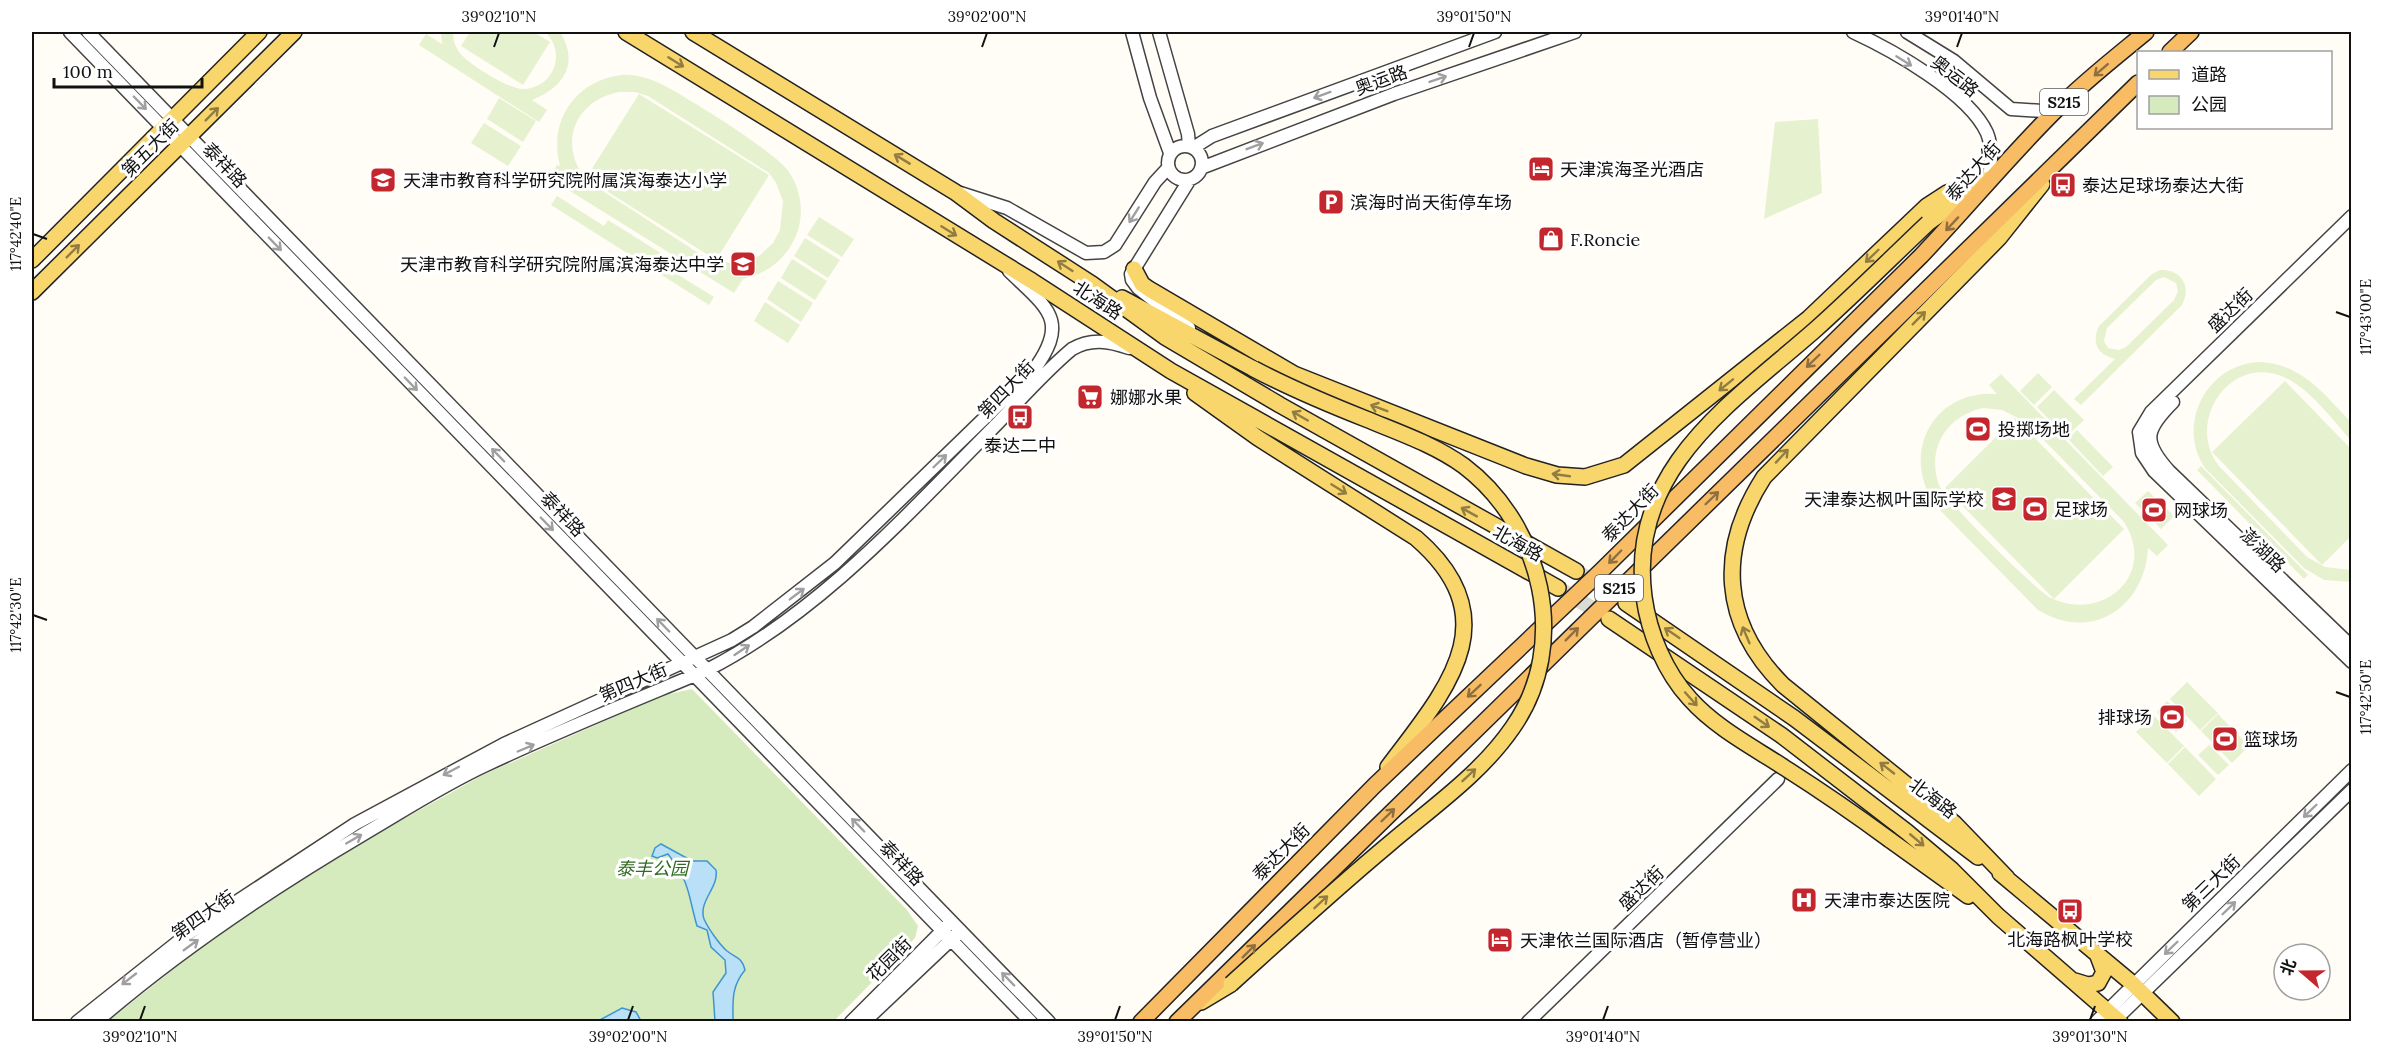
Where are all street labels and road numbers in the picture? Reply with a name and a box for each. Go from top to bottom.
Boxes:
street label: 奥运路 [1927,50,1983,102]
street label: 奥运路 [1352,60,1410,100]
road number: S215 [2040,89,2088,115]
street label: 第五大街 [116,114,184,182]
street label: 泰达大街 [1941,136,2005,206]
street label: 泰祥路 [198,138,252,192]
street label: 北海路 [1069,276,1127,324]
street label: 盛达街 [2203,283,2257,337]
street label: 第四大街 [973,355,1039,423]
street label: 泰达大街 [1597,479,1663,547]
street label: 泰祥路 [536,487,590,541]
street label: 北海路 [1489,520,1547,566]
street label: 澎湖路 [2236,523,2290,577]
road number: S215 [1595,575,1643,601]
street label: 第四大街 [595,657,671,707]
street label: 北海路 [1905,773,1961,823]
street label: 泰达大街 [1247,818,1315,886]
street label: 泰祥路 [875,836,929,890]
street label: 第三大街 [2177,850,2245,916]
street label: 盛达街 [1614,861,1668,915]
street label: 第四大街 [167,885,239,945]
street label: 花园街 [862,932,916,986]

